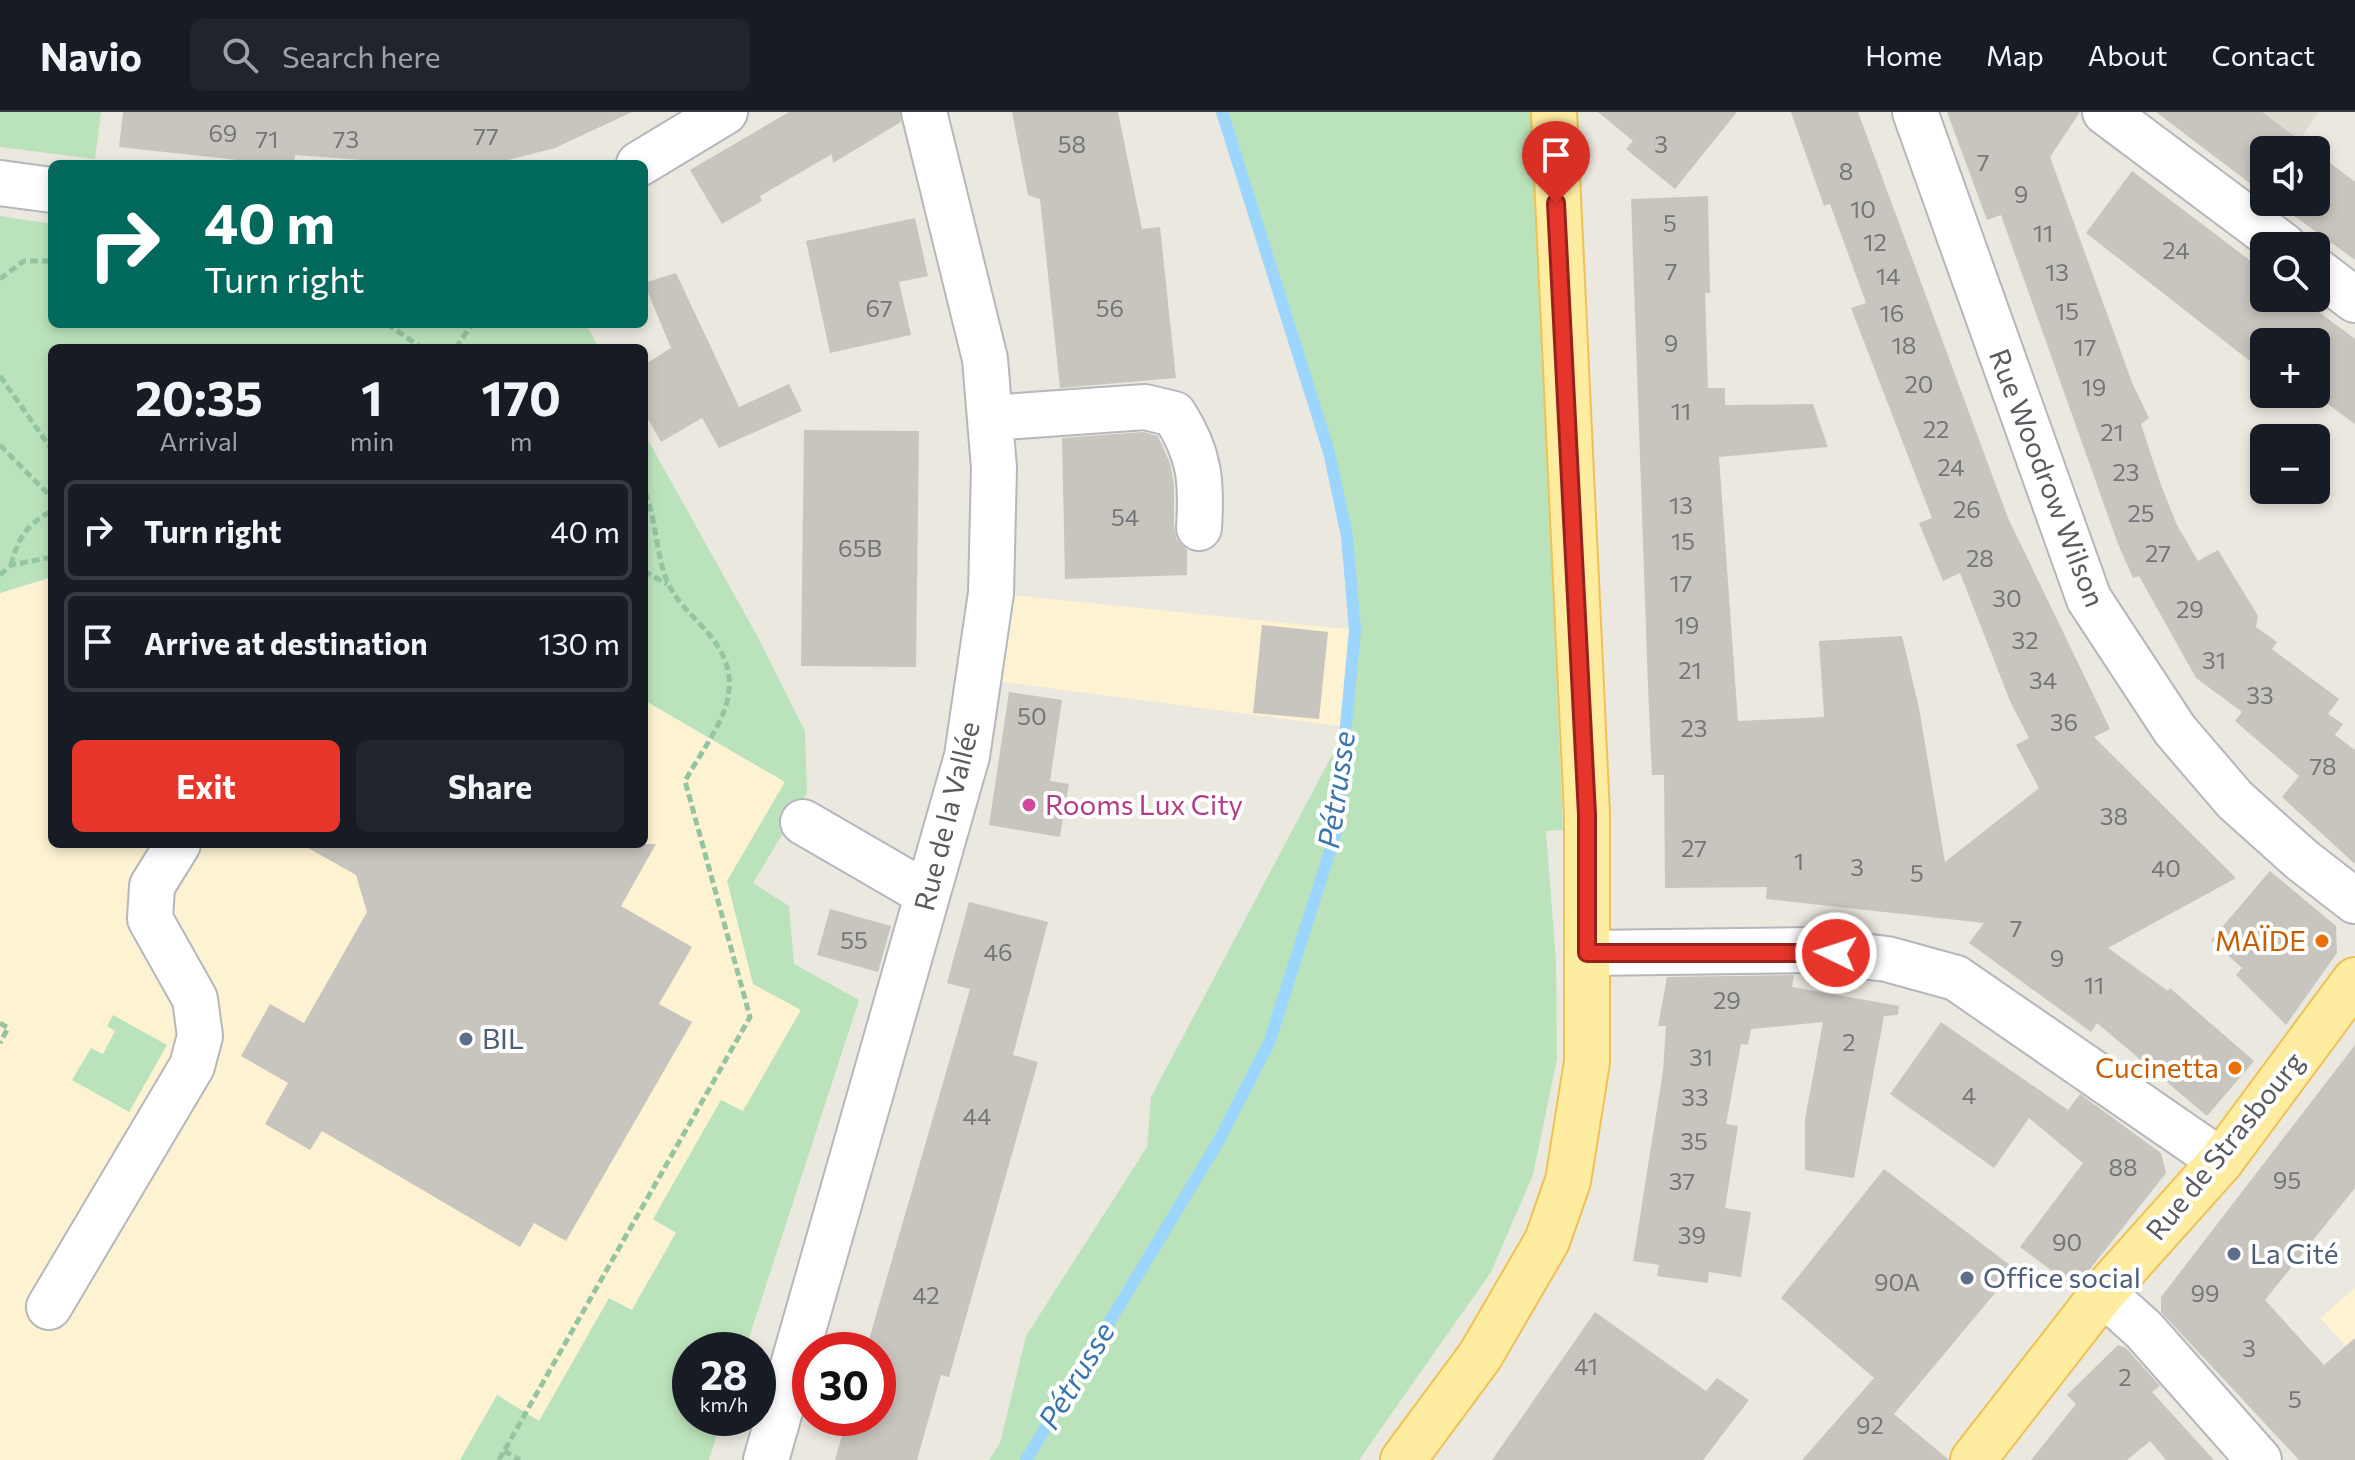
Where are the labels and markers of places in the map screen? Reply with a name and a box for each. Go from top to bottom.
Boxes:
pin [1522,121,1590,203]
place label: Rooms Lux City [1045,787,1243,821]
marker: Rooms Lux City [1020,796,1038,814]
place label: MAÏDE [2215,923,2306,957]
marker: MAÏDE [2313,932,2331,950]
place label: BIL [482,1021,524,1055]
marker: BIL [457,1030,475,1048]
place label: Cucinetta [2095,1050,2219,1084]
marker: Cucinetta [2226,1059,2244,1077]
place label: La Cité [2250,1236,2338,1270]
marker: La Cité [2225,1245,2243,1263]
place label: Office social [1983,1260,2141,1294]
marker: Office social [1958,1269,1976,1287]

